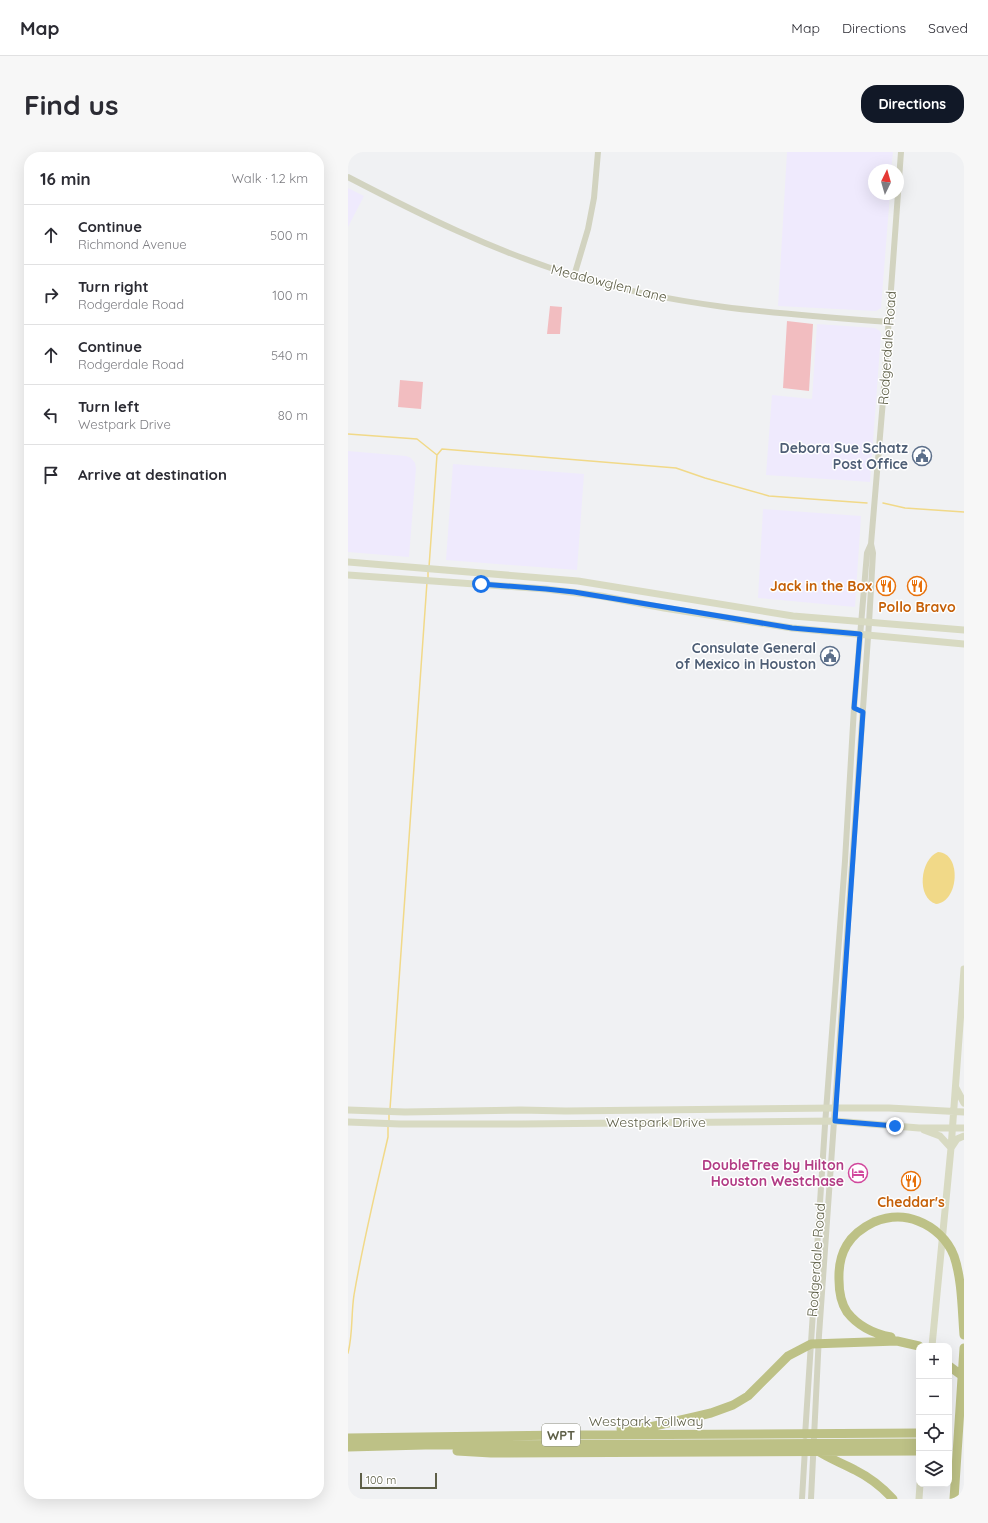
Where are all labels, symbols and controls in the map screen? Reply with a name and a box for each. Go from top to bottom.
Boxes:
text: Map [20,16,59,40]
text: Map [791,19,820,37]
text: Directions [842,19,906,37]
text: Saved [928,19,968,37]
button: Directions [861,85,964,123]
text: Find us [24,87,118,122]
north arrow [868,164,904,200]
text: 16 min [40,168,91,189]
text: Walk · 1.2 km [231,170,308,186]
text: Continue [78,217,142,236]
icon: ahead [40,224,62,246]
text: 500 m [270,227,308,243]
text: Richmond Avenue [78,236,187,252]
street label: Meadowglen Lane [549,260,669,306]
text: Turn right [78,277,149,296]
icon: right [40,284,62,306]
text: 100 m [272,287,308,303]
street label: Rodgerdale Road [874,290,900,406]
text: Rodgerdale Road [78,296,184,312]
text: Continue [78,337,142,356]
icon: ahead [40,344,62,366]
text: 540 m [271,347,308,363]
text: Rodgerdale Road [78,356,184,372]
text: Turn left [78,397,140,416]
icon: left [40,404,62,426]
text: 80 m [278,407,308,423]
text: Westpark Drive [78,416,171,432]
place label: Debora Sue Schatz Post Office [780,439,908,473]
public building icon: Debora Sue Schatz Post Office [911,445,933,467]
icon: arrive [40,464,62,486]
text: Arrive at destination [78,465,227,484]
route start [472,575,490,593]
restaurant icon: Jack in the Box [875,575,897,597]
restaurant icon: Pollo Bravo [906,575,928,597]
place label: Jack in the Box [770,577,872,595]
place label: Pollo Bravo [878,598,956,616]
place label: Consulate General of Mexico in Houston [675,639,816,673]
public building icon: Consulate General of Mexico in Houston [819,645,841,667]
street label: Westpark Drive [606,1113,706,1131]
route end [886,1117,904,1135]
place label: DoubleTree by Hilton Houston Westchase [702,1156,844,1190]
hotel icon: DoubleTree by Hilton Houston Westchase [847,1162,869,1184]
restaurant icon: Cheddar's [900,1170,922,1192]
place label: Cheddar's [877,1193,945,1211]
street label: Rodgerdale Road [803,1202,829,1318]
map controls [916,1343,952,1487]
button: + [916,1343,952,1379]
button: − [916,1379,952,1415]
street label: Westpark Tollway [589,1412,703,1430]
button: locate [916,1415,952,1451]
road number: WPT [542,1424,580,1446]
button: layers [916,1451,952,1487]
scale bar [360,1471,437,1490]
text: 100 m [366,1473,396,1487]

